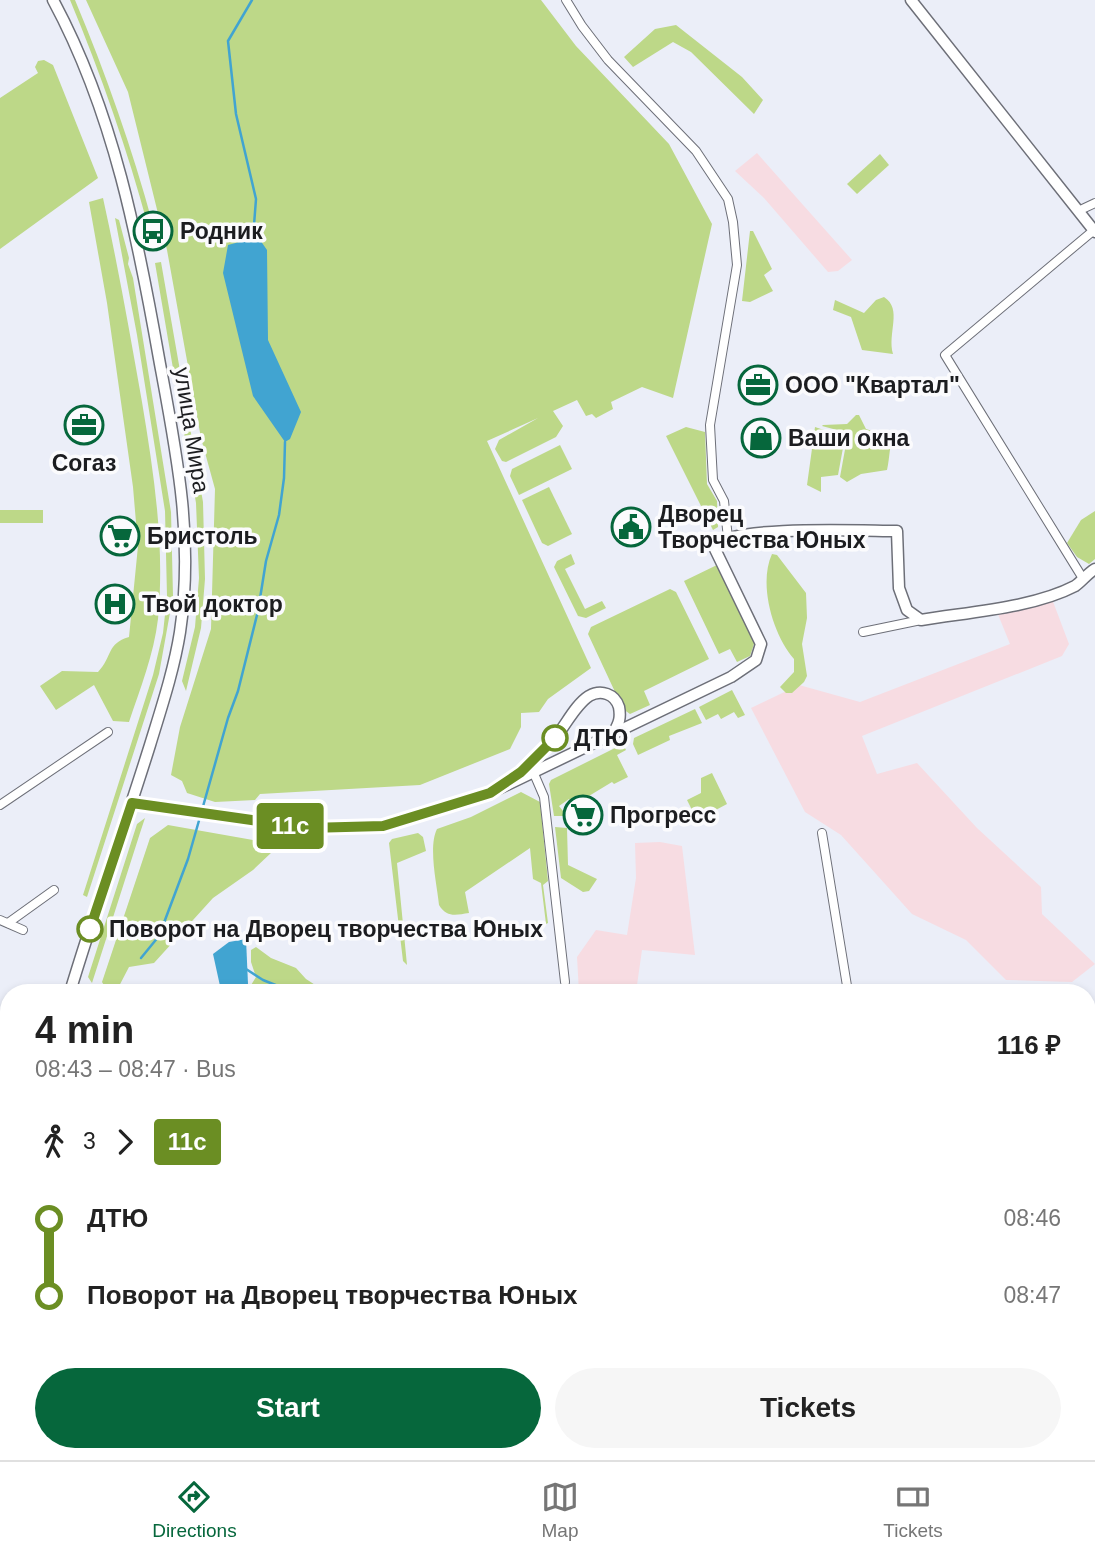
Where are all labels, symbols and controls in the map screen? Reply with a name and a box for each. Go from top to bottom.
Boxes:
bus stop icon: Родник [132,210,174,252]
place label: Родник [180,218,263,244]
office icon: ООО "Квартал" [737,364,779,406]
street label: улица Мира [169,365,215,495]
place label: ООО "Квартал" [785,372,960,398]
office icon: Согаз [63,404,105,446]
shop icon: Ваши окна [740,417,782,459]
place label: Ваши окна [788,425,910,451]
place label: Согаз [52,450,116,476]
place label: Дворец Творчества Юных [658,501,866,553]
public building icon: Дворец Творчества Юных [610,506,652,548]
supermarket icon: Бристоль [99,515,141,557]
place label: Бристоль [147,523,258,549]
hospital icon: Твой доктор [94,583,136,625]
place label: Твой доктор [142,591,283,617]
marker: ДТЮ [542,725,568,751]
place label: ДТЮ [574,725,628,751]
supermarket icon: Прогресс [562,794,604,836]
place label: Прогресс [610,802,717,828]
line badge: 11с [250,803,330,849]
text: 11с [271,812,309,839]
marker: Поворот на Дворец творчества Юных [77,916,103,942]
place label: Поворот на Дворец творчества Юных [109,916,543,942]
text: 4 min [35,1009,134,1051]
text: 116 ₽ [997,1030,1061,1060]
text: 08:43 – 08:47 · Bus [35,1056,236,1082]
icon: walk [35,1123,73,1161]
icon: forward [106,1123,144,1161]
text: 3 [83,1128,96,1154]
text: 11с [168,1128,207,1155]
text: ДТЮ [87,1203,148,1233]
text: 08:46 [1003,1205,1061,1231]
text: Поворот на Дворец творчества Юных [87,1280,578,1310]
text: 08:47 [1003,1282,1061,1308]
button: Start [35,1368,541,1448]
button: Tickets [555,1368,1061,1448]
tab: Directions [152,1478,237,1542]
tab: Map [541,1478,579,1542]
tab: Tickets [883,1478,943,1542]

